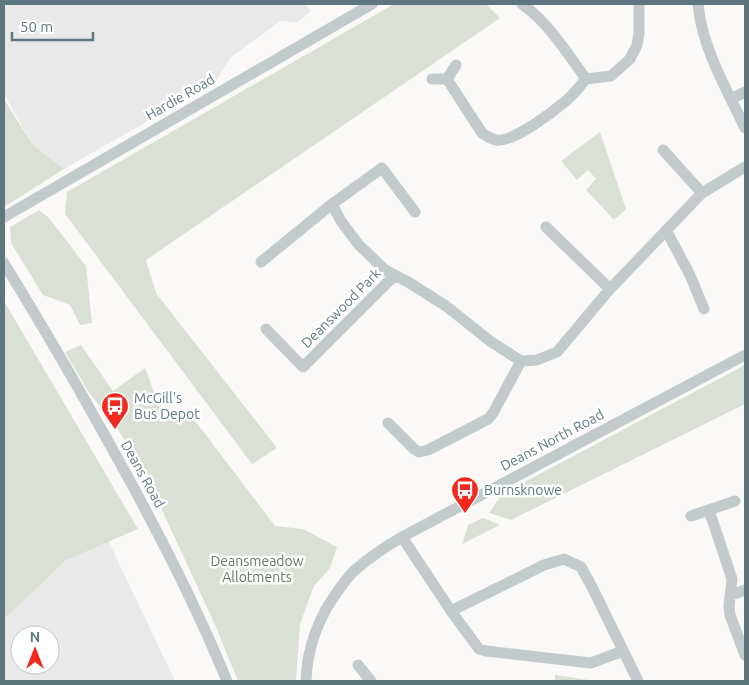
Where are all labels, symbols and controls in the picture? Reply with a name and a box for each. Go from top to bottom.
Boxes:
scale bar [12,10,94,42]
text: 50 m [20,18,53,35]
street label: Hardie Road [143,71,217,123]
street label: Deanswood Park [298,265,384,351]
place label: McGill's Bus Depot [134,390,200,422]
bus stop icon: McGill's Bus Depot [100,391,130,430]
street label: Deans North Road [498,406,606,474]
street label: Deans Road [118,438,168,510]
bus stop icon: Burnsknowe [450,475,480,514]
place label: Burnsknowe [484,482,562,498]
park label: Deansmeadow Allotments [210,553,304,585]
north arrow [10,625,60,675]
text: N [30,629,40,645]

